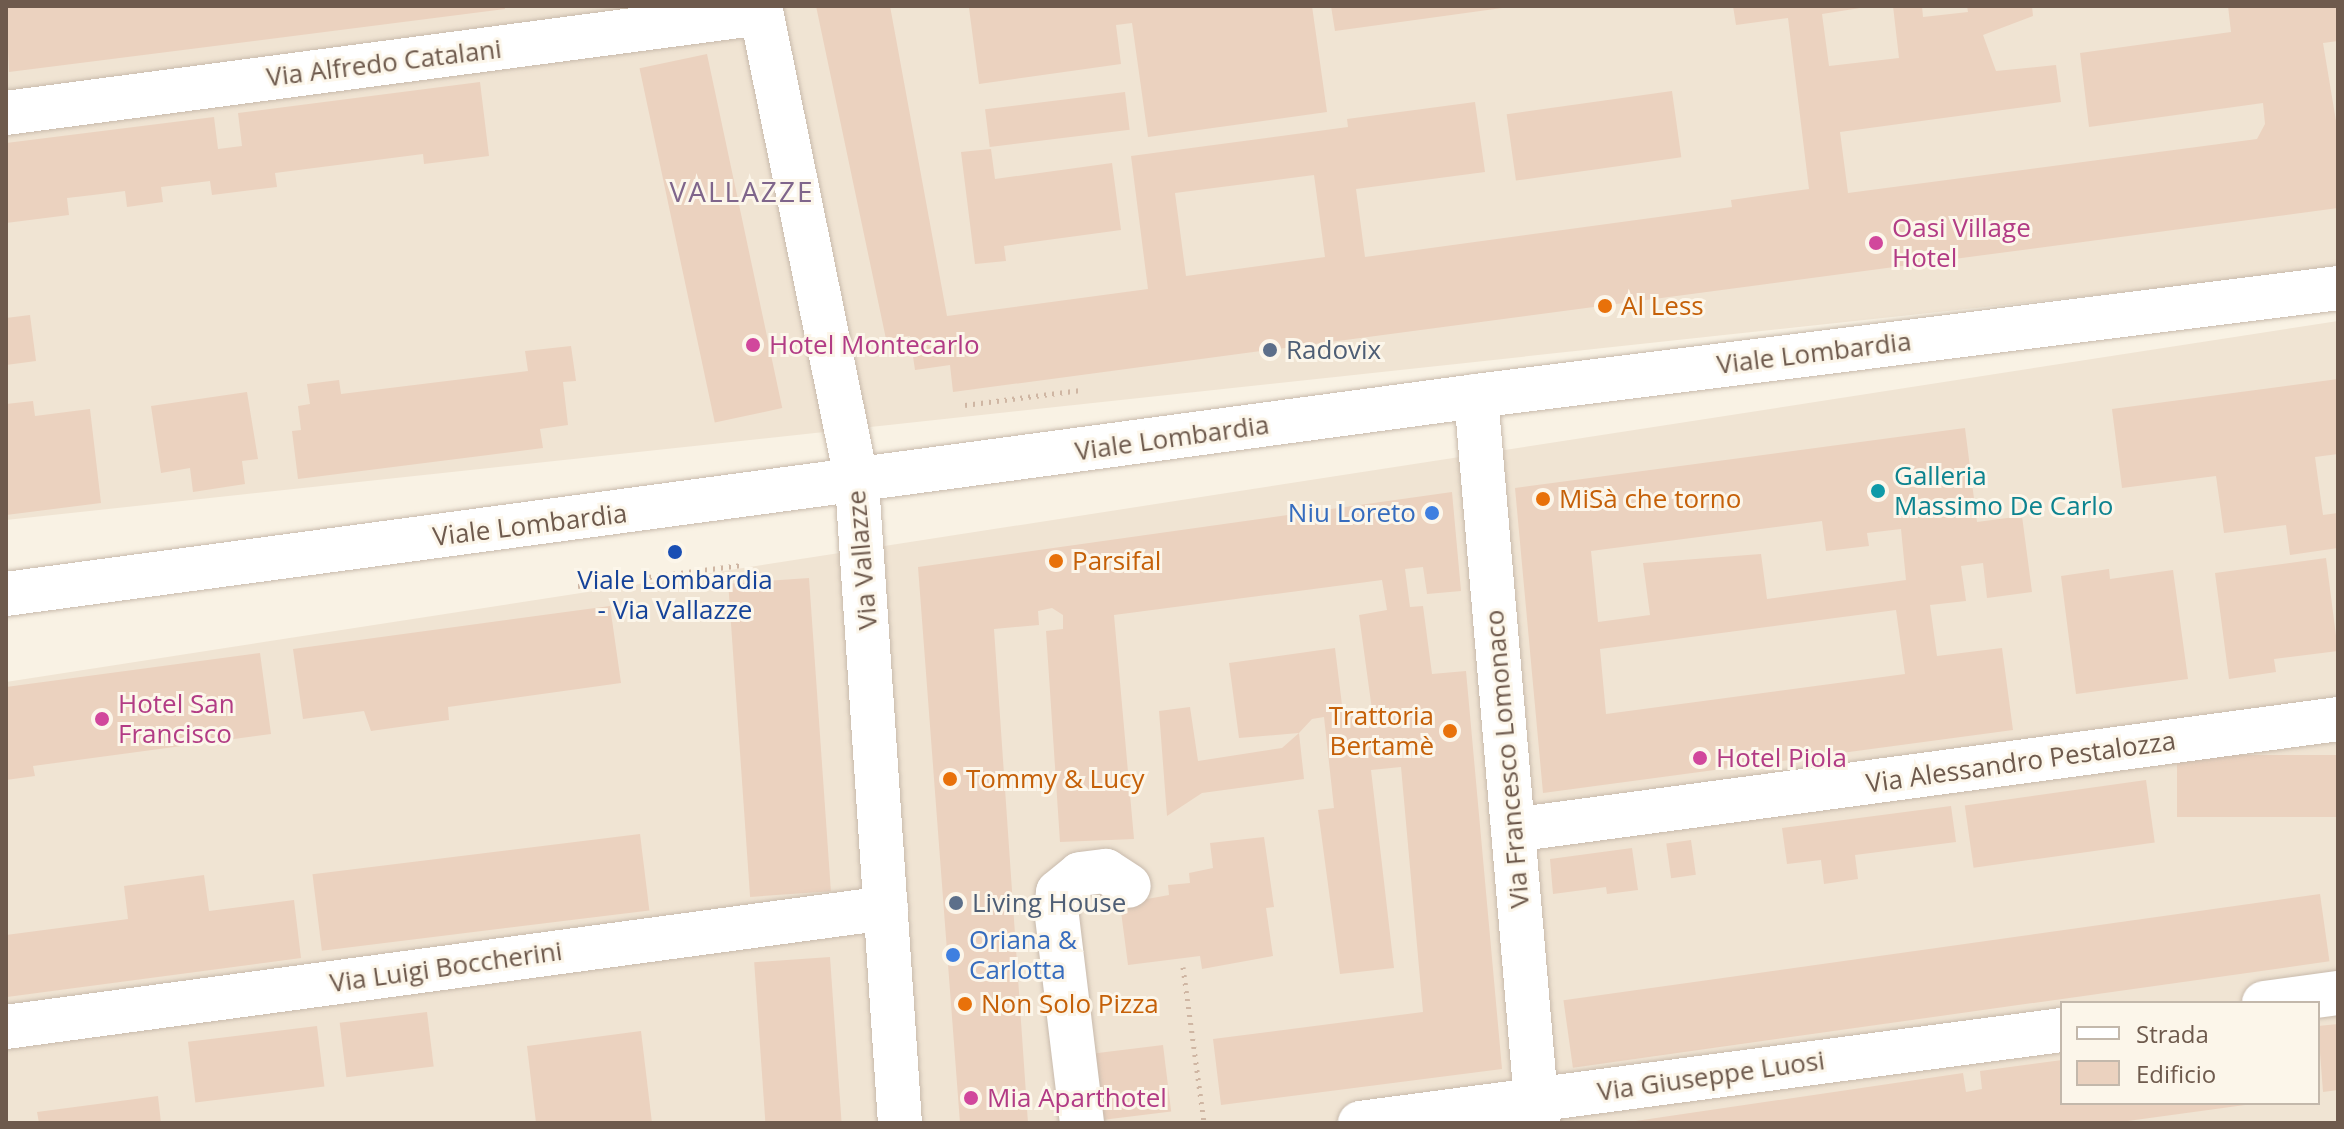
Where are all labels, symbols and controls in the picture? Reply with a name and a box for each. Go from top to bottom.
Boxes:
street label: Via Alfredo Catalani [265,33,503,93]
district label: VALLAZZE [670,174,814,208]
place label: Oasi Village Hotel [1892,212,2031,274]
marker: Oasi Village Hotel [1867,234,1885,252]
place label: Al Less [1621,290,1704,322]
marker: Al Less [1596,297,1614,315]
street label: Viale Lombardia [1715,326,1913,380]
place label: Hotel Montecarlo [769,329,980,361]
place label: Radovix [1286,334,1381,366]
marker: Hotel Montecarlo [744,336,762,354]
marker: Radovix [1261,341,1279,359]
street label: Viale Lombardia [1073,409,1271,467]
place label: Galleria Massimo De Carlo [1894,460,2114,522]
marker: Galleria Massimo De Carlo [1869,482,1887,500]
place label: MiSà che torno [1559,483,1741,515]
street label: Via Vallazze [840,489,884,631]
marker: MiSà che torno [1534,490,1552,508]
place label: Niu Loreto [1288,497,1416,529]
street label: Viale Lombardia [431,498,629,552]
marker: Niu Loreto [1423,504,1441,522]
marker: Viale Lombardia - Via Vallazze [666,543,684,561]
place label: Parsifal [1072,545,1161,577]
marker: Parsifal [1047,552,1065,570]
place label: Viale Lombardia - Via Vallazze [577,564,773,626]
street label: Via Francesco Lomonaco [1478,609,1536,909]
place label: Hotel San Francisco [118,688,235,750]
place label: Trattoria Bertamè [1329,700,1434,762]
marker: Hotel San Francisco [93,710,111,728]
marker: Trattoria Bertamè [1441,722,1459,740]
street label: Via Alessandro Pestalozza [1864,725,2178,799]
place label: Hotel Piola [1716,742,1847,774]
marker: Hotel Piola [1691,749,1709,767]
place label: Tommy & Lucy [966,763,1145,795]
marker: Tommy & Lucy [941,770,959,788]
place label: Living House [972,887,1126,919]
marker: Living House [947,894,965,912]
place label: Oriana & Carlotta [969,924,1077,986]
street label: Via Luigi Boccherini [328,935,564,999]
marker: Oriana & Carlotta [944,946,962,964]
place label: Non Solo Pizza [981,988,1159,1020]
marker: Non Solo Pizza [956,995,974,1013]
legend [2060,1001,2320,1105]
text: Strada [2136,1017,2209,1050]
street label: Via Giuseppe Luosi [1595,1045,1827,1107]
text: Edificio [2136,1057,2216,1090]
place label: Mia Aparthotel [987,1082,1167,1114]
marker: Mia Aparthotel [962,1089,980,1107]

